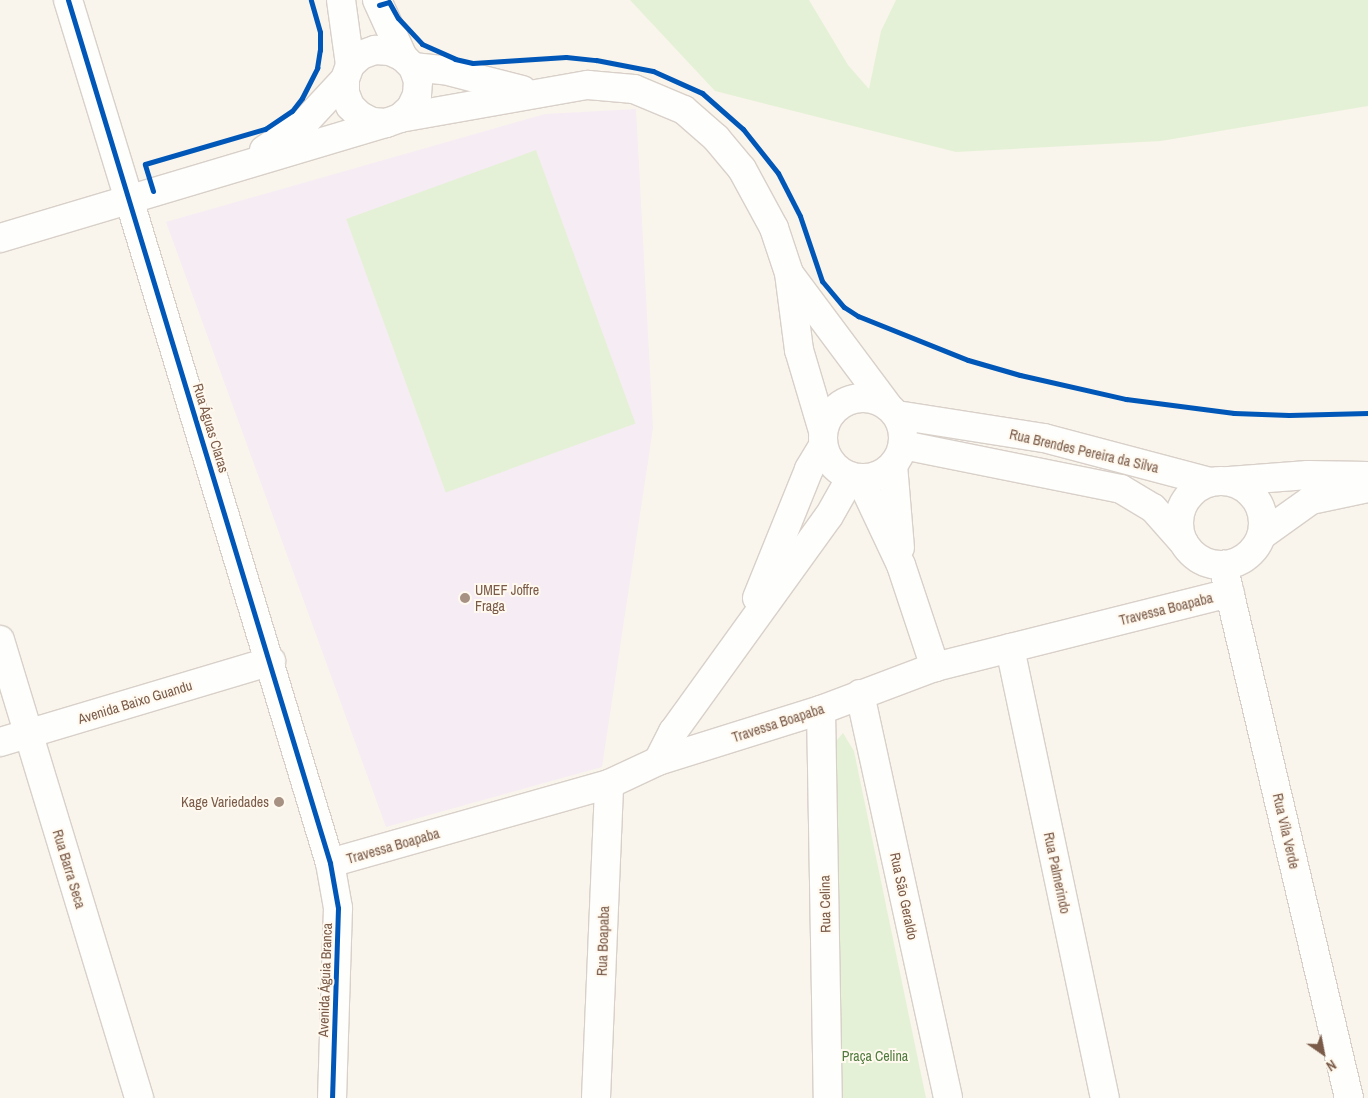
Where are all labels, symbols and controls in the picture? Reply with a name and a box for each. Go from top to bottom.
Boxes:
street label: Rua Águas Claras [189,381,233,475]
street label: Rua Brendes Pereira da Silva [1008,426,1160,476]
place label: UMEF Joffre Fraga [475,582,539,614]
street label: Travessa Boapaba [1117,589,1215,629]
marker: UMEF Joffre Fraga [459,592,471,604]
street label: Avenida Baixo Guandu [76,677,194,727]
street label: Travessa Boapaba [730,700,826,746]
street label: Rua Vila Verde [1269,792,1303,870]
place label: Kage Variedades [181,794,269,810]
marker: Kage Variedades [273,796,285,808]
street label: Travessa Boapaba [345,825,441,867]
street label: Rua Barra Seca [49,827,89,911]
street label: Rua Palmerindo [1040,831,1074,915]
street label: Rua São Geraldo [887,851,921,941]
street label: Rua Celina [816,875,834,933]
street label: Rua Boapaba [593,906,613,976]
street label: Avenida Águia Branca [315,922,335,1038]
north arrow [1298,1028,1348,1078]
park label: Praça Celina [842,1048,908,1064]
text: N [1323,1056,1340,1075]

